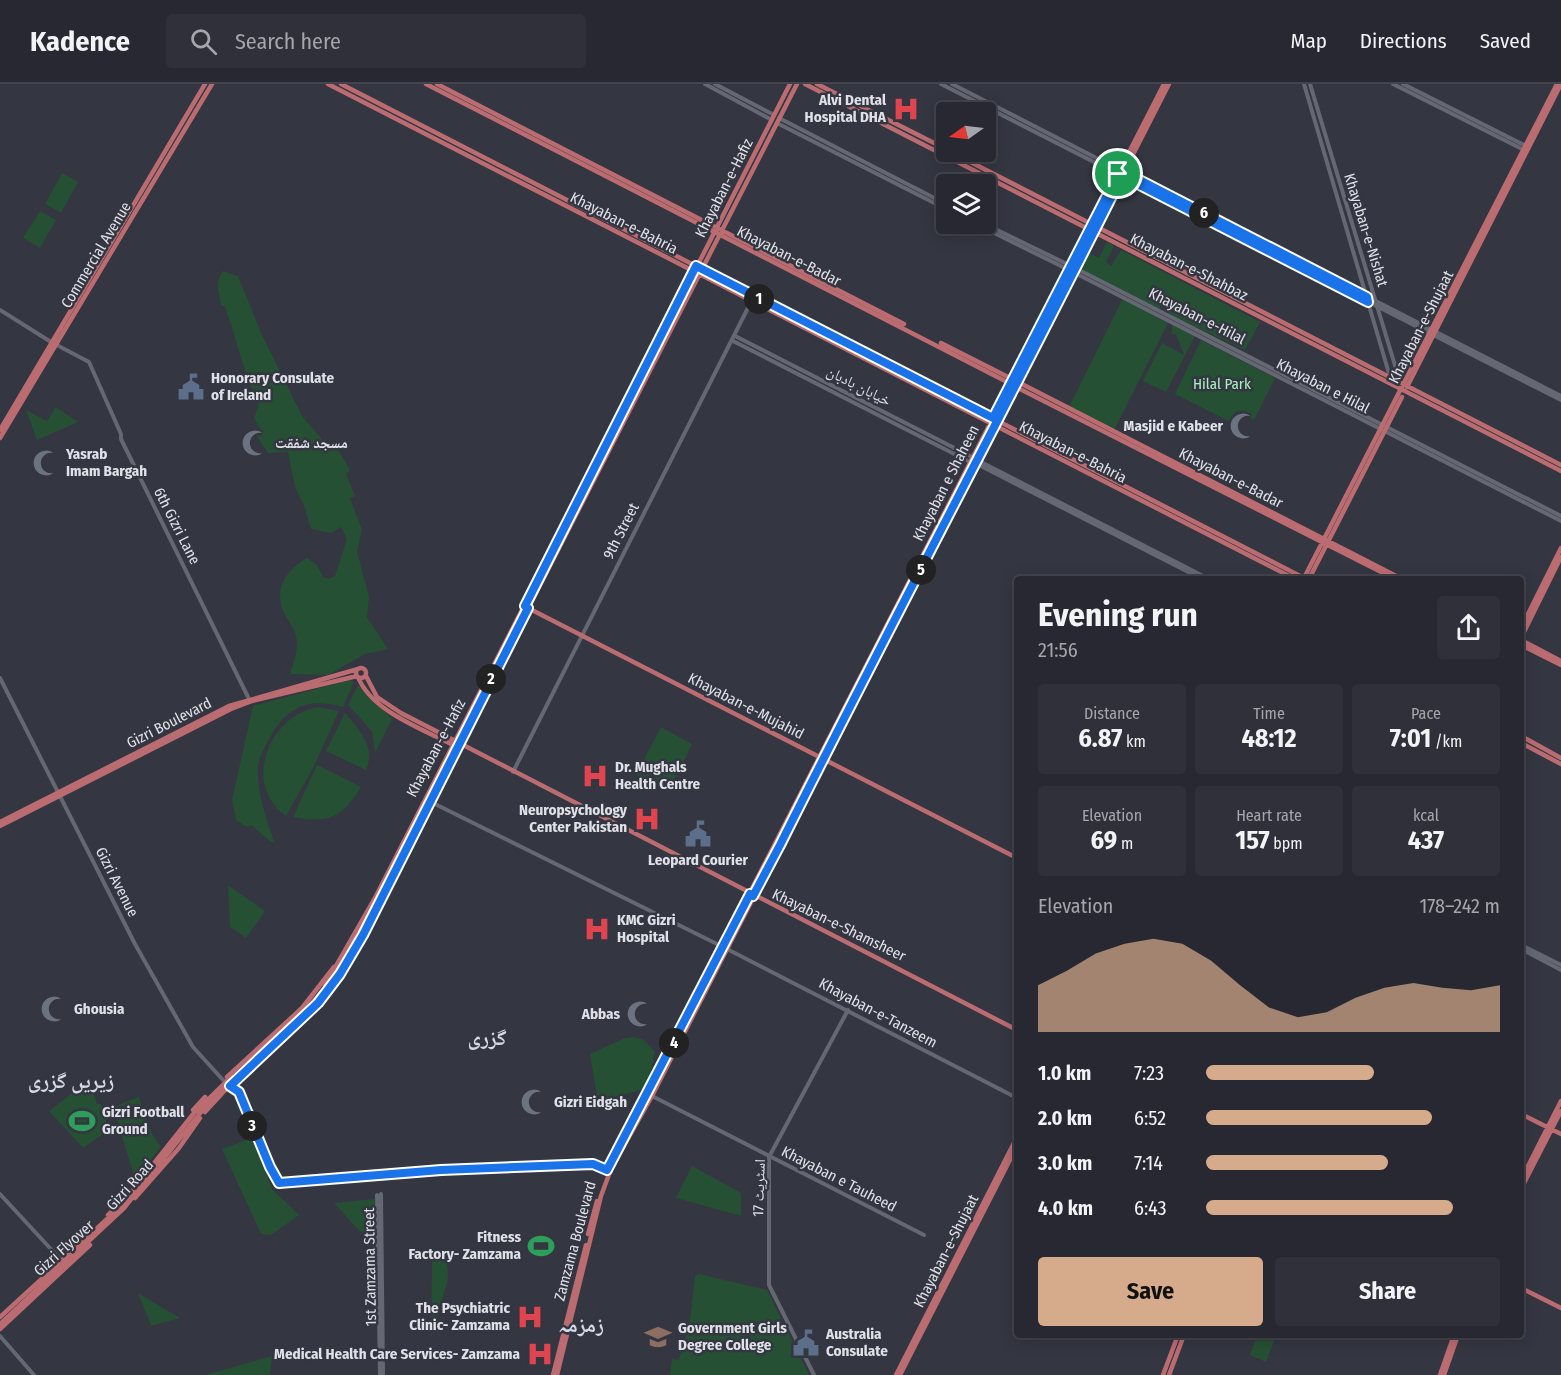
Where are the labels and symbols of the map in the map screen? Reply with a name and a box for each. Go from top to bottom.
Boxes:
place label: Alvi Dental Hospital DHA [805,91,887,126]
hospital icon: Alvi Dental Hospital DHA [891,94,921,124]
north arrow [936,102,996,162]
street label: Khayaban-e-Hafiz [691,135,757,240]
pin [1092,148,1143,199]
street label: Khayaban-e-Nishat [1340,171,1392,289]
street label: Khayaban-e-Bahria [567,188,681,258]
pin: 6 [1189,198,1219,228]
street label: Commercial Avenue [57,199,135,311]
street label: Khayaban-e-Badar [734,222,845,290]
street label: Khayaban-e-Shahbaz [1127,230,1251,304]
street label: Khayaban-e-Shujaat [1385,267,1457,386]
pin: 1 [744,284,774,314]
street label: Khayaban-e-Hilal [1146,284,1248,348]
street label: Khayaban e Hilal [1273,355,1373,417]
street label: خیابان بادبان [823,362,895,411]
place label: Honorary Consulate of Ireland [211,369,334,404]
public building icon: Honorary Consulate of Ireland [176,372,206,402]
park label: Hilal Park [1193,375,1251,393]
mosque icon: Masjid e Kabeer [1228,411,1258,441]
street label: Khayaban-e-Bahria [1016,417,1130,487]
place label: Masjid e Kabeer [1124,417,1224,435]
street label: Khayaban e Shaheen [909,422,983,544]
mosque icon: مسجد شفقت [240,428,270,458]
place label: مسجد شفقت [275,434,348,452]
street label: Khayaban-e-Badar [1176,444,1287,512]
place label: Yasrab Imam Bargah [65,445,147,480]
mosque icon: Yasrab Imam Bargah [31,448,61,478]
street label: 6th Gizri Lane [150,485,204,567]
street label: 9th Street [599,500,643,562]
pin: 5 [906,555,936,585]
pin: 2 [476,664,506,694]
street label: Khayaban-e-Mujahid [685,669,807,743]
street label: Gizri Boulevard [124,694,214,752]
street label: Khayaban-e-Hafiz [403,696,469,800]
place label: Dr. Mughals Health Centre [615,758,701,793]
hospital icon: Dr. Mughals Health Centre [580,761,610,791]
place label: Neuropsychology Center Pakistan [519,801,628,836]
hospital icon: Neuropsychology Center Pakistan [632,804,662,834]
public building icon: Leopard Courier [683,819,713,849]
street label: Gizri Avenue [92,844,142,920]
place label: Leopard Courier [648,851,748,869]
street label: Khayaban-e-Shamsheer [769,885,909,966]
place label: KMC Gizri Hospital [617,911,676,946]
hospital icon: KMC Gizri Hospital [582,914,612,944]
street label: Khayaban-e-Tanzeem [816,974,940,1052]
mosque icon: Ghousia [39,994,69,1024]
mosque icon: Abbas [625,999,655,1029]
place label: Ghousia [74,1000,125,1018]
place label: Abbas [581,1005,620,1023]
district label: گزری [468,1025,506,1051]
pin: 4 [659,1028,689,1058]
district label: زیریں گزری [28,1068,114,1094]
mosque icon: Gizri Eidgah [519,1087,549,1117]
place label: Gizri Eidgah [554,1093,627,1111]
place label: Gizri Football Ground [102,1103,185,1138]
sports icon: Gizri Football Ground [67,1106,97,1136]
pin: 3 [237,1111,267,1141]
street label: Khayaban e Tauheed [779,1142,899,1216]
street label: Gizri Road [103,1156,157,1214]
street label: اسٹریٹ 17 [749,1159,769,1217]
street label: Zamzama Boulevard [550,1179,600,1303]
street label: Khayaban-e-Shujaat [910,1191,982,1310]
street label: 1st Zamzama Street [360,1207,380,1327]
street label: Gizri Flyover [30,1216,98,1280]
place label: Fitness Factory- Zamzama [408,1228,522,1263]
sports icon: Fitness Factory- Zamzama [526,1231,556,1261]
place label: The Psychiatric Clinic- Zamzama [409,1299,511,1334]
hospital icon: The Psychiatric Clinic- Zamzama [515,1302,545,1332]
district label: زمزمہ [558,1312,604,1338]
place label: Government Girls Degree College [678,1319,787,1354]
school or university icon: Government Girls Degree College [643,1322,673,1352]
place label: Australia Consulate [825,1325,888,1360]
public building icon: Australia Consulate [791,1328,821,1358]
hospital icon: Medical Health Care Services- Zamzama [525,1339,555,1369]
place label: Medical Health Care Services- Zamzama [274,1345,521,1363]

